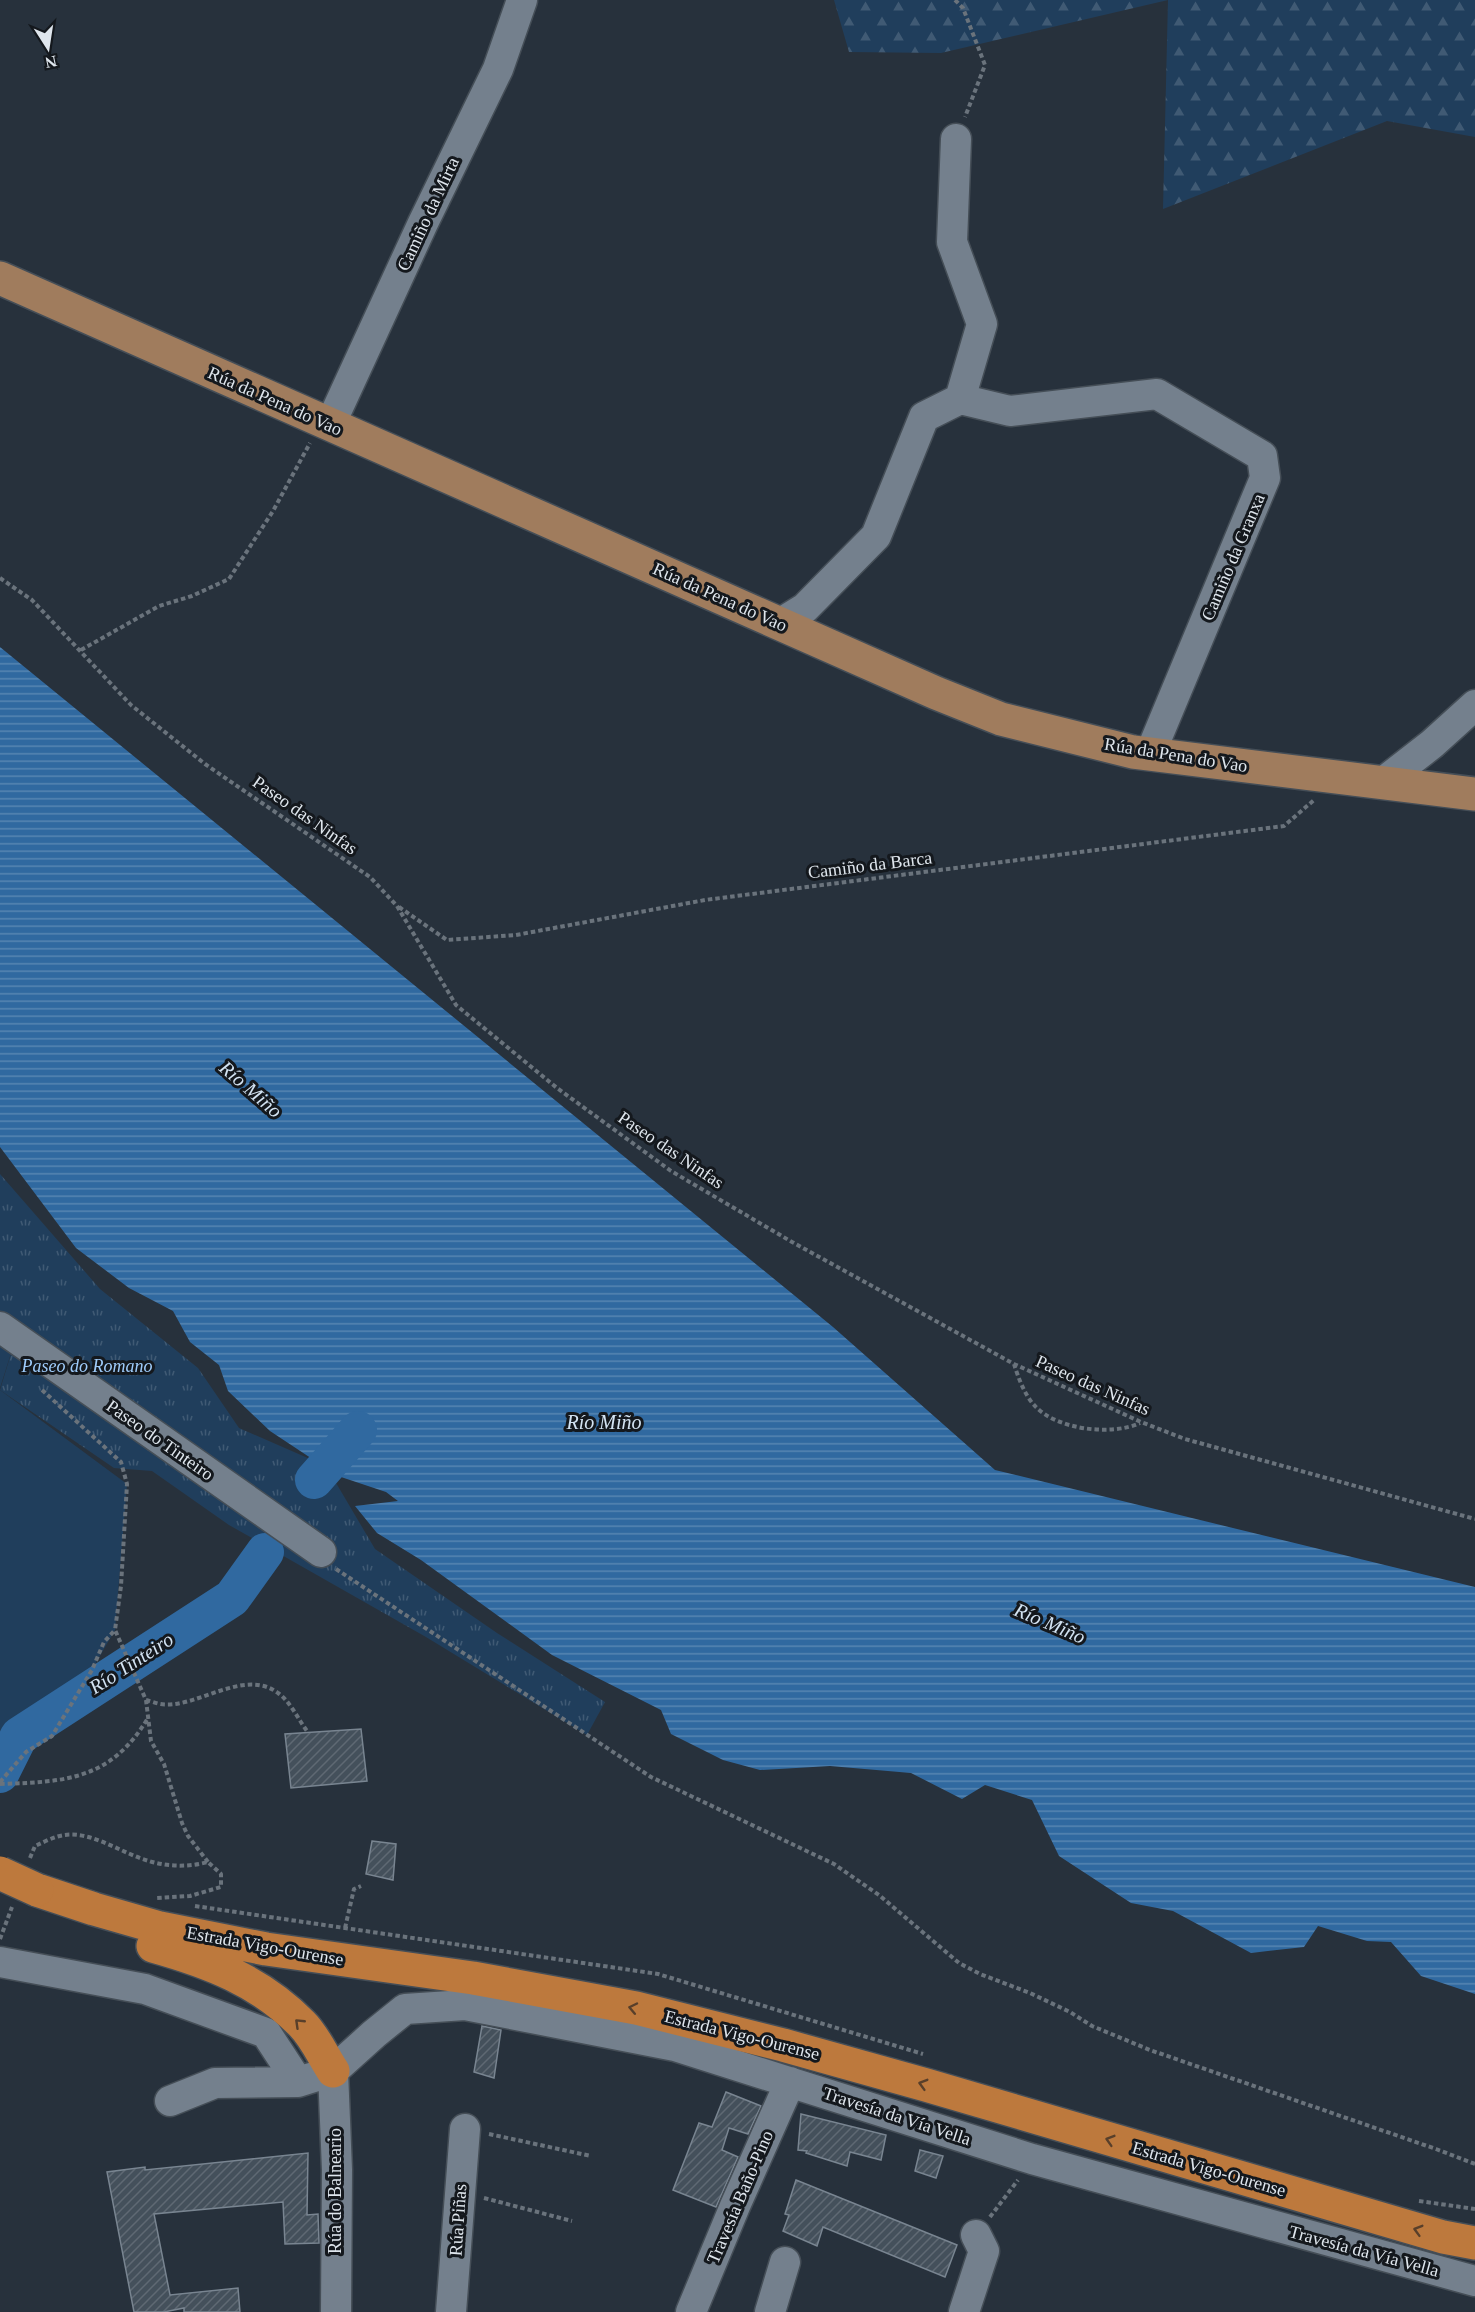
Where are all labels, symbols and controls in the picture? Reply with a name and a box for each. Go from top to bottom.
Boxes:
north arrow [18,18,78,78]
text: N [43,53,58,72]
street label: Camiño da Mirta [393,154,463,274]
street label: Rúa da Pena do Vao [205,362,345,440]
street label: Camiño da Granxa [1197,491,1269,623]
street label: Rúa da Pena do Vao [650,558,790,636]
street label: Rúa da Pena do Vao [1103,734,1249,776]
street label: Paseo das Ninfas [249,772,361,858]
street label: Camiño da Barca [807,847,933,883]
water label: Río Miño [215,1055,287,1122]
street label: Paseo das Ninfas [614,1107,728,1193]
street label: Paseo das Ninfas [1033,1351,1153,1419]
park label: Paseo do Romano [21,1356,152,1376]
street label: Paseo do Tinteiro [103,1396,217,1484]
water label: Río Miño [566,1411,642,1433]
water label: Río Miño [1010,1598,1089,1648]
water label: Río Tinteiro [84,1628,177,1699]
street label: Estrada Vigo-Ourense [185,1922,345,1970]
one-way arrow [628,2002,638,2015]
street label: Estrada Vigo-Ourense [662,2006,822,2064]
one-way arrow [296,2019,306,2030]
one-way arrow [918,2079,929,2091]
street label: Travesía da Vía Vella [821,2083,973,2149]
street label: Travesía Baño-Pino [703,2127,777,2267]
street label: Rúa do Balneario [325,2128,345,2254]
one-way arrow [1105,2135,1116,2147]
street label: Estrada Vigo-Ourense [1130,2137,1288,2201]
street label: Rúa Piñas [445,2183,471,2257]
street label: Travesía da Vía Vella [1287,2221,1441,2281]
one-way arrow [1413,2225,1424,2237]

